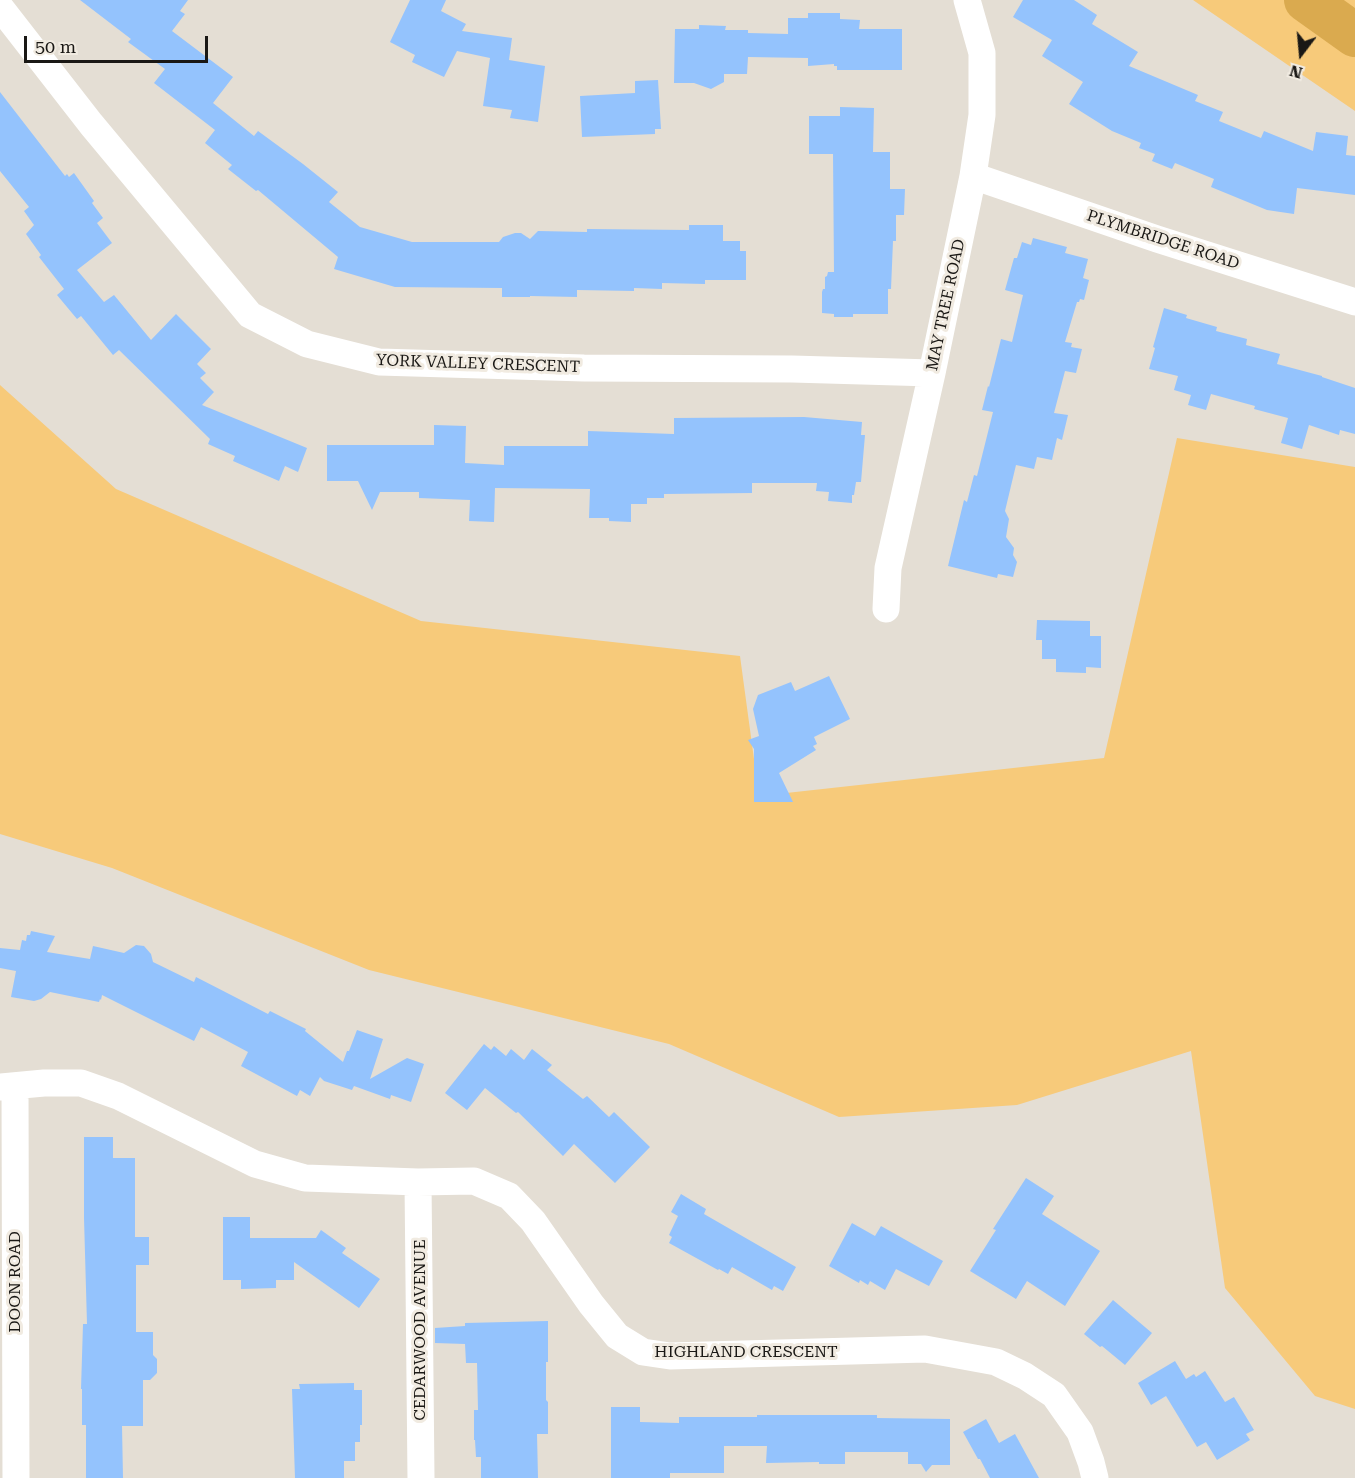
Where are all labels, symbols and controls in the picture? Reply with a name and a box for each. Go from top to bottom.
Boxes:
scale bar [27,24,212,62]
north arrow [1271,24,1331,84]
text: 50 m [35,36,76,57]
text: N [1287,61,1304,83]
street label: PLYMBRIDGE ROAD [1084,206,1242,274]
street label: MAY TREE ROAD [923,238,969,372]
street label: YORK VALLEY CRESCENT [376,351,580,377]
street label: DOON ROAD [5,1231,25,1333]
street label: CEDARWOOD AVENUE [410,1239,430,1421]
street label: HIGHLAND CRESCENT [654,1342,838,1362]

